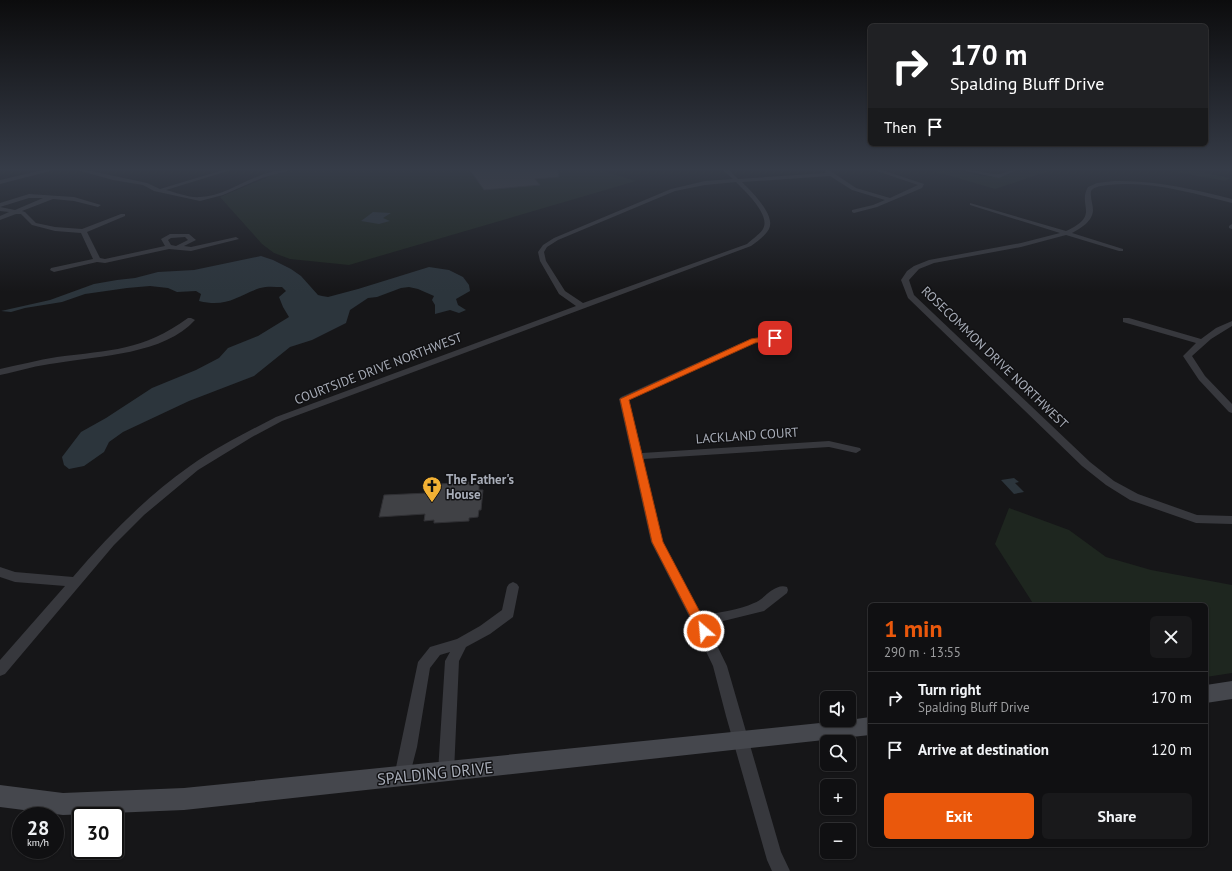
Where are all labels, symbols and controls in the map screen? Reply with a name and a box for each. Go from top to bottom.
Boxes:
text: 170 m [950,36,1027,73]
icon: right [884,40,936,92]
text: Spalding Bluff Drive [950,72,1104,95]
icon: arrive [924,116,946,138]
text: Then [884,118,916,137]
street label: ROSECOMMON DRIVE NORTHWEST [918,283,1072,432]
pin [758,321,792,355]
icon: arrive [764,327,786,349]
street label: COURTSIDE DRIVE NORTHWEST [292,329,465,408]
street label: LACKLAND COURT [695,423,799,448]
place label: The Father's House [446,471,515,503]
church icon: The Father's House [421,475,443,503]
position arrow [683,610,725,652]
text: 1 min [884,613,943,644]
button: close [1150,616,1192,658]
text: 290 m · 13:55 [884,644,961,661]
text: Turn right [918,680,981,699]
icon: right [884,687,906,709]
text: 170 m [1151,688,1192,707]
map controls [820,691,856,859]
button: sound [820,691,856,727]
text: Spalding Bluff Drive [918,699,1030,716]
button: search [820,735,856,771]
icon: arrive [884,739,906,761]
text: Arrive at destination [918,740,1049,759]
text: 120 m [1151,740,1192,759]
street label: SPALDING DRIVE [376,757,494,789]
button: + [820,779,856,815]
button: Exit [884,793,1034,839]
button: Share [1042,793,1192,839]
speed limit sign: 30 [72,807,124,859]
text: 28 [27,815,49,841]
button: − [820,823,856,859]
text: km/h [27,836,49,849]

